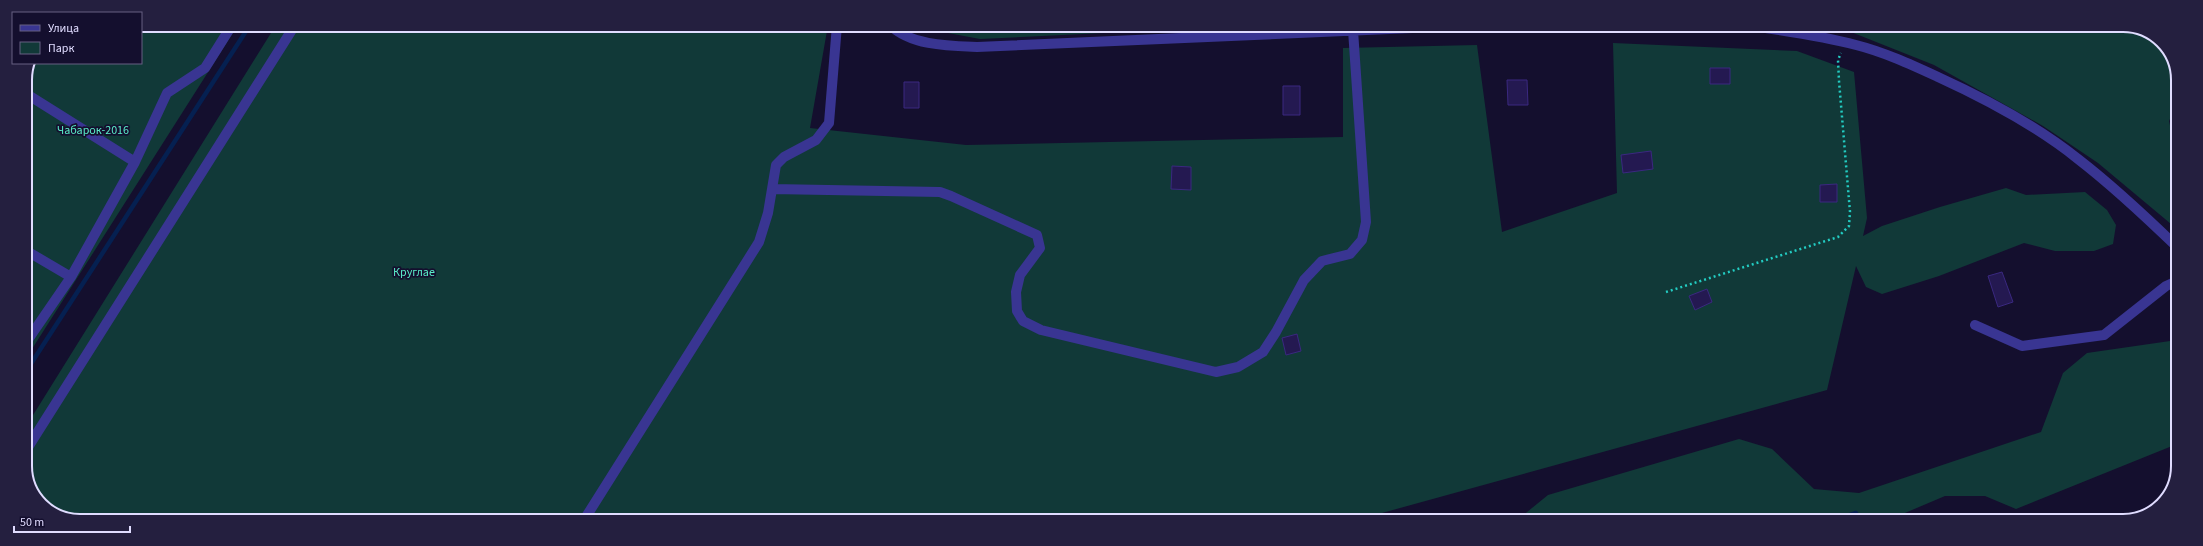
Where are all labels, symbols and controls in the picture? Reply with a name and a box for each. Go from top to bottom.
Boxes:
legend [12,12,142,64]
text: Улица [48,20,79,37]
text: Парк [48,40,74,57]
park label: Чабарок-2016 [57,122,129,139]
park label: Круглае [393,264,435,281]
scale bar [14,508,130,534]
text: 50 m [20,514,44,531]

